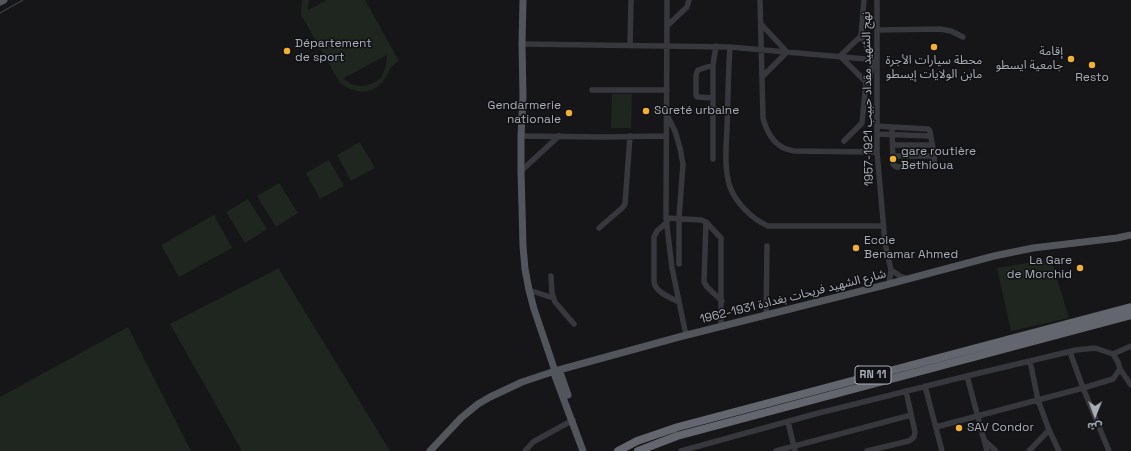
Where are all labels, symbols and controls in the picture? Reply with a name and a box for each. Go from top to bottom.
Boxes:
street label: نهج الشهيد مقداد حبيب 1921-1957 [859,11,877,187]
place label: Département de sport [295,37,372,65]
marker: محطة سيارات الأجرة مابن الولايات إيسطو [929,42,939,52]
place label: إقامة جامعية ايسطو [996,45,1063,73]
marker: Département de sport [282,46,292,56]
place label: محطة سيارات الأجرة مابن الولايات إيسطو [886,54,982,82]
marker: إقامة جامعية ايسطو [1066,54,1076,64]
marker: Resto [1087,60,1097,70]
place label: Resto [1075,71,1109,85]
place label: Gendarmerie nationale [487,99,561,127]
place label: Sûreté urbaine [654,104,739,118]
marker: Sûreté urbaine [641,106,651,116]
marker: Gendarmerie nationale [564,108,574,118]
place label: gare routière Bethioua [901,145,976,173]
marker: gare routière Bethioua [888,154,898,164]
place label: Ecole Benamar Ahmed [864,234,958,262]
marker: Ecole Benamar Ahmed [851,243,861,253]
place label: La Gare de Morchid [1007,254,1072,282]
marker: La Gare de Morchid [1075,263,1085,273]
street label: شارع الشهيد فريحات بغدادة 1931-1962 [698,267,888,327]
road number: RN 11 [855,366,891,384]
north arrow [1075,395,1115,435]
text: ش [1087,420,1102,434]
place label: SAV Condor [967,421,1034,435]
marker: SAV Condor [954,423,964,433]

